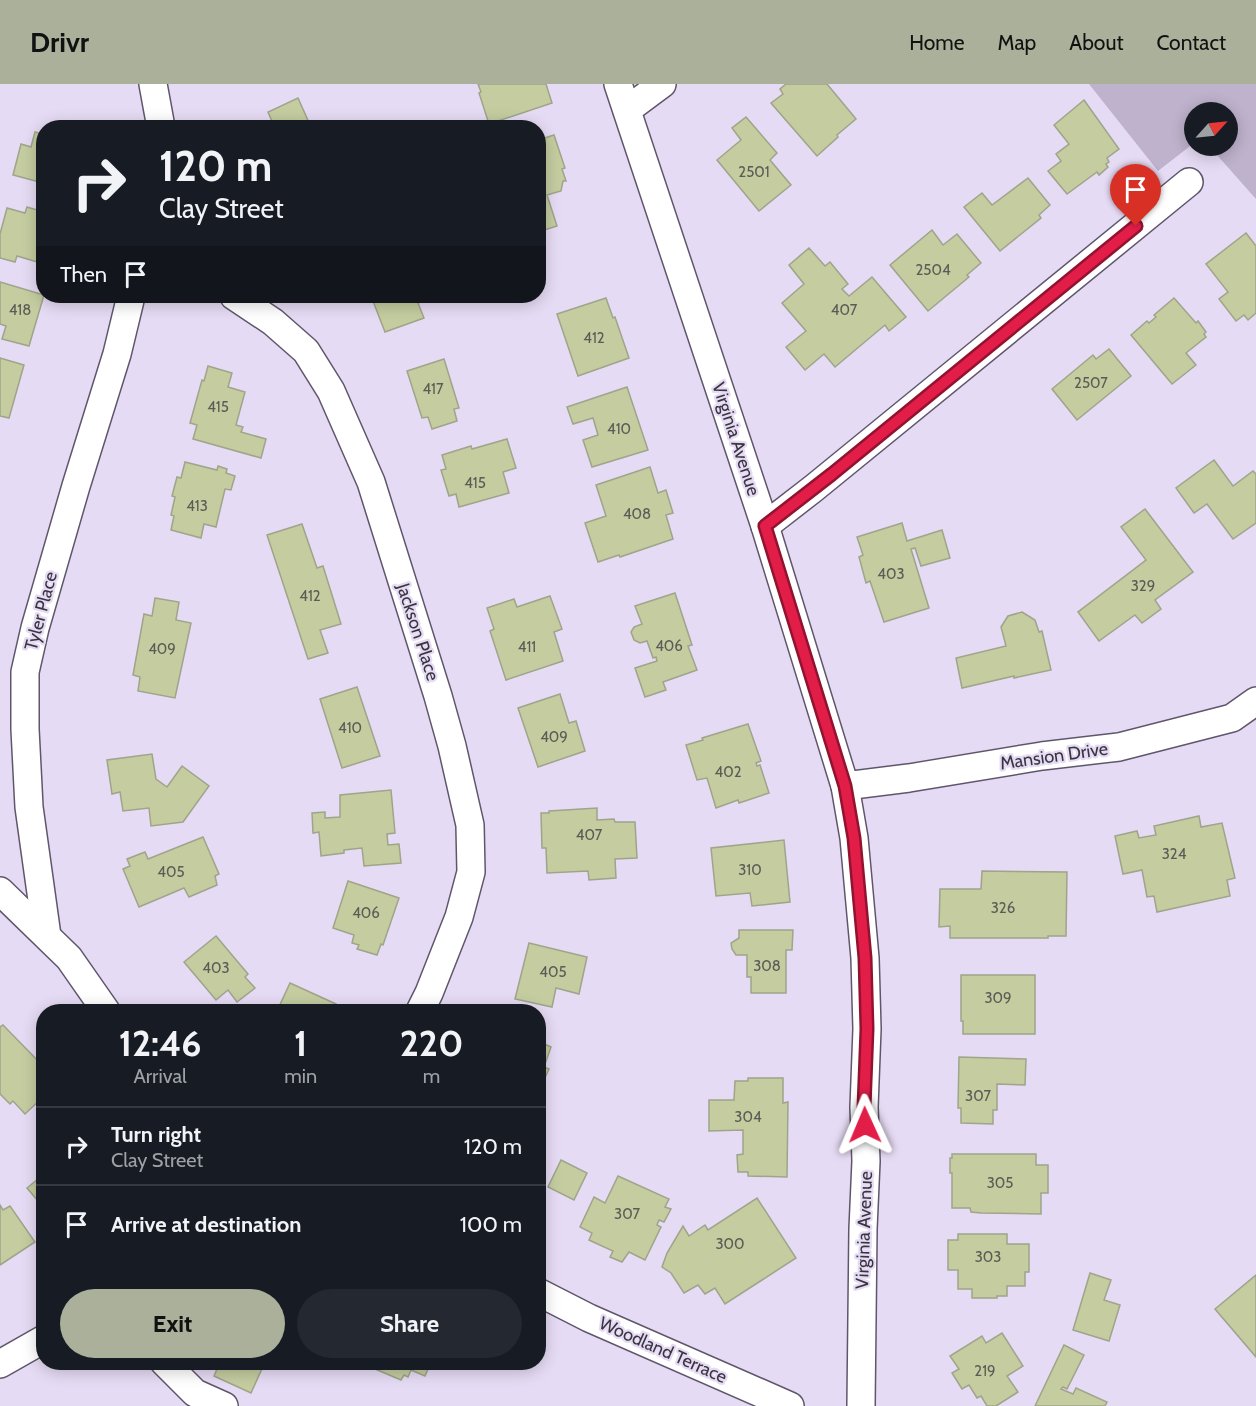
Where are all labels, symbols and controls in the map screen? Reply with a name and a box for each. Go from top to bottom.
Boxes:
text: Drivr [30,25,89,59]
text: Home [909,30,965,55]
text: Map [998,30,1036,55]
text: About [1069,30,1123,55]
text: Contact [1156,30,1226,55]
north arrow [1184,102,1238,156]
map controls [1184,102,1238,156]
text: 120 m [159,140,272,192]
icon: right [60,144,138,222]
house number: 2501 [738,163,770,181]
pin [1110,164,1161,226]
icon: arrive [1119,173,1152,206]
text: Clay Street [159,192,284,225]
icon: arrive [119,258,152,291]
text: Then [60,261,107,288]
house number: 2504 [915,261,951,279]
house number: 418 [9,301,31,319]
house number: 407 [831,301,858,319]
house number: 412 [583,329,605,347]
house number: 2507 [1074,374,1108,392]
house number: 417 [422,380,444,398]
street label: Virginia Avenue [707,380,765,498]
house number: 415 [207,398,229,416]
house number: 410 [607,420,631,438]
house number: 415 [464,474,486,492]
house number: 413 [186,497,208,515]
house number: 408 [623,505,651,523]
house number: 403 [877,565,905,583]
street label: Tyler Place [20,569,62,653]
house number: 329 [1131,577,1155,595]
street label: Jackson Place [392,580,444,683]
house number: 412 [299,587,321,605]
house number: 406 [655,637,683,655]
house number: 411 [518,638,536,656]
house number: 409 [148,640,176,658]
house number: 410 [338,719,362,737]
house number: 409 [540,728,568,746]
street label: Mansion Drive [999,738,1109,774]
house number: 402 [715,763,742,781]
house number: 407 [576,826,603,844]
house number: 324 [1162,845,1187,863]
house number: 310 [738,861,762,879]
house number: 405 [157,863,185,881]
house number: 326 [991,899,1015,917]
house number: 406 [352,904,380,922]
house number: 308 [753,957,781,975]
house number: 403 [202,959,230,977]
house number: 405 [539,963,567,981]
house number: 309 [984,989,1012,1007]
text: 12:46 [119,1021,202,1065]
text: 1 [294,1021,307,1065]
text: 220 [400,1021,463,1065]
text: Arrival [133,1064,187,1088]
text: min [284,1064,317,1088]
text: m [423,1064,440,1088]
house number: 307 [965,1087,991,1105]
position arrow [833,1093,897,1157]
house number: 304 [734,1108,762,1126]
text: Turn right [111,1121,201,1148]
icon: right [60,1130,93,1163]
text: 120 m [464,1133,522,1160]
text: Clay Street [111,1148,203,1172]
street label: Virginia Avenue [851,1171,877,1289]
house number: 305 [987,1174,1013,1192]
house number: 307 [614,1205,640,1223]
icon: arrive [60,1208,93,1241]
text: Arrive at destination [111,1211,301,1238]
text: 100 m [460,1211,522,1238]
house number: 300 [715,1235,745,1253]
house number: 303 [975,1248,1001,1266]
button: Exit [60,1289,285,1358]
button: Share [297,1289,522,1358]
street label: Woodland Terrace [596,1312,730,1388]
house number: 219 [974,1362,996,1380]

